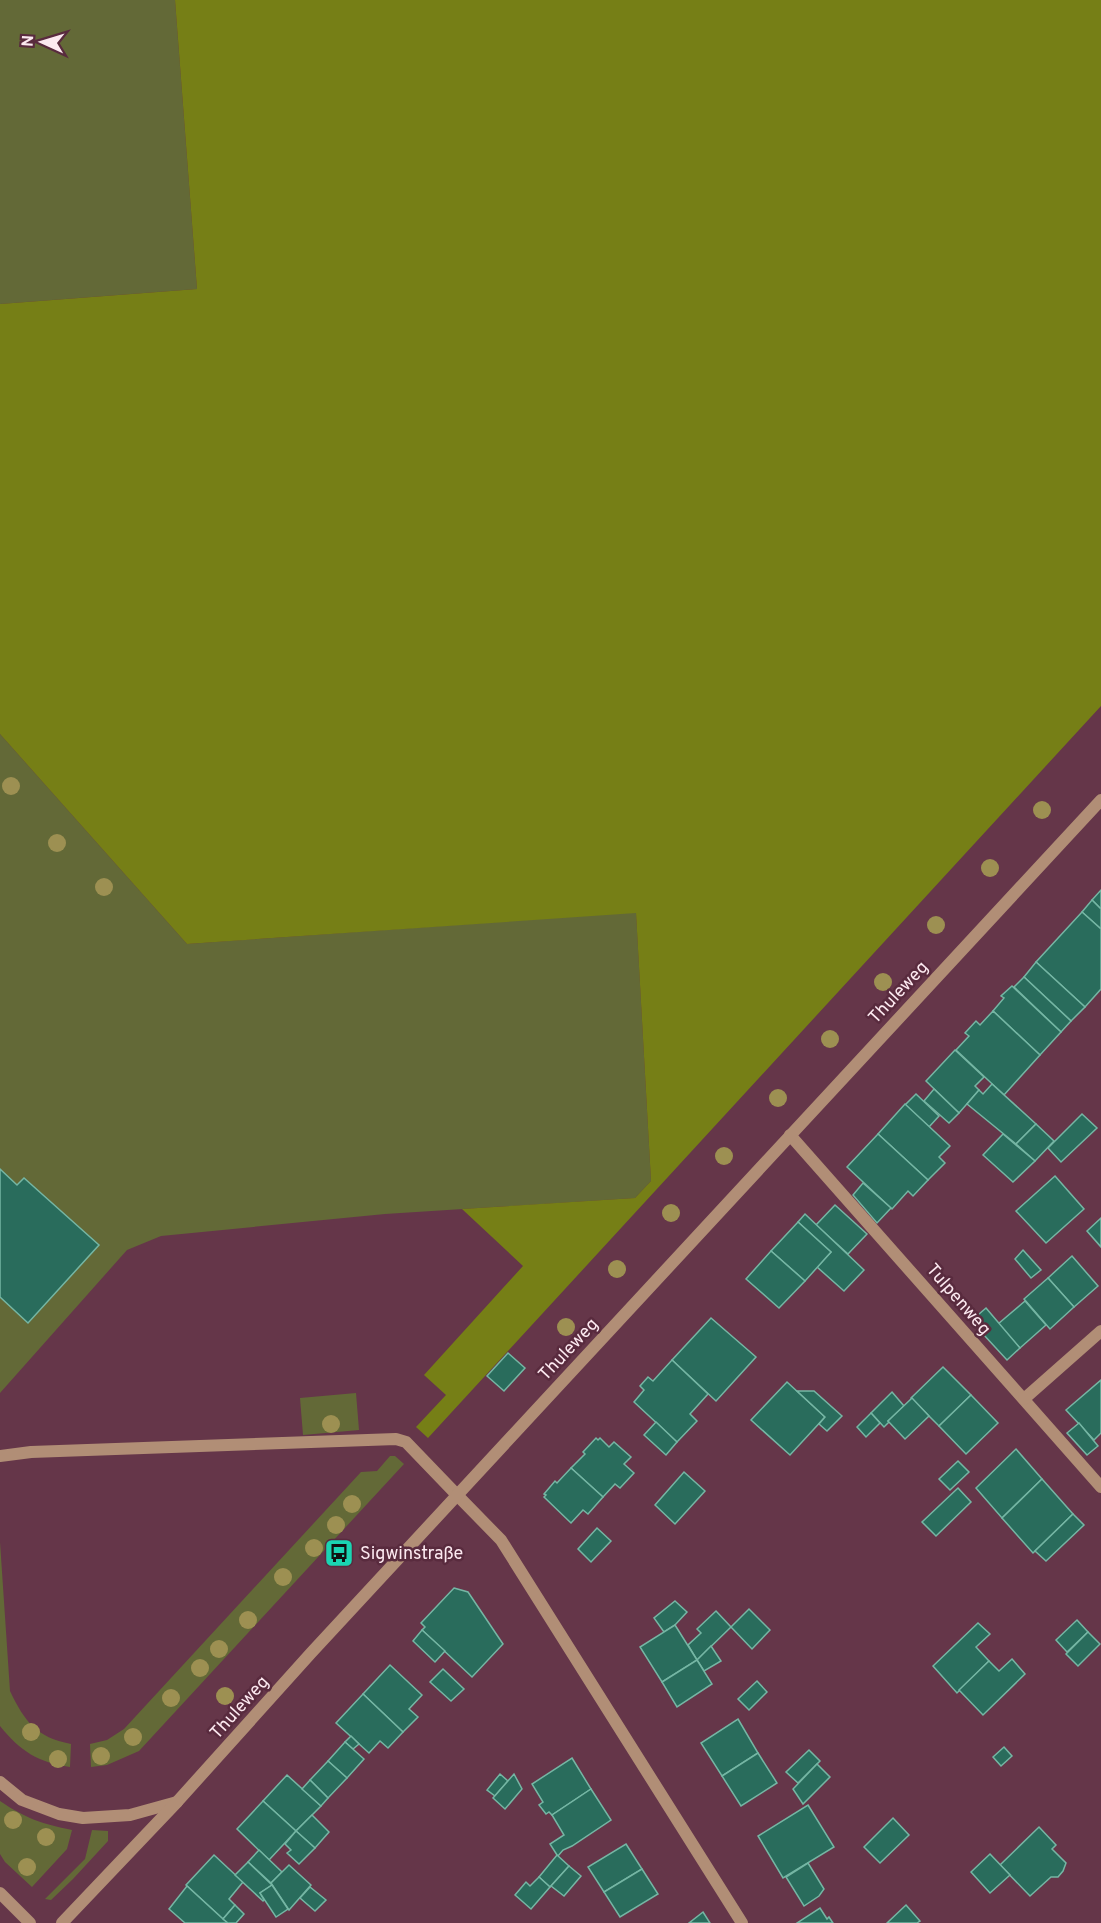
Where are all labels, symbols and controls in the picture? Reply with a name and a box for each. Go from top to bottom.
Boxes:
north arrow [12,12,72,72]
text: N [19,35,39,48]
street label: Thuleweg [864,957,934,1029]
street label: Tulpenweg [920,1259,995,1341]
street label: Thuleweg [534,1314,604,1386]
bus stop icon: Sigwinstraße [323,1537,355,1569]
place label: Sigwinstraße [360,1543,463,1566]
street label: Thuleweg [206,1671,275,1745]

